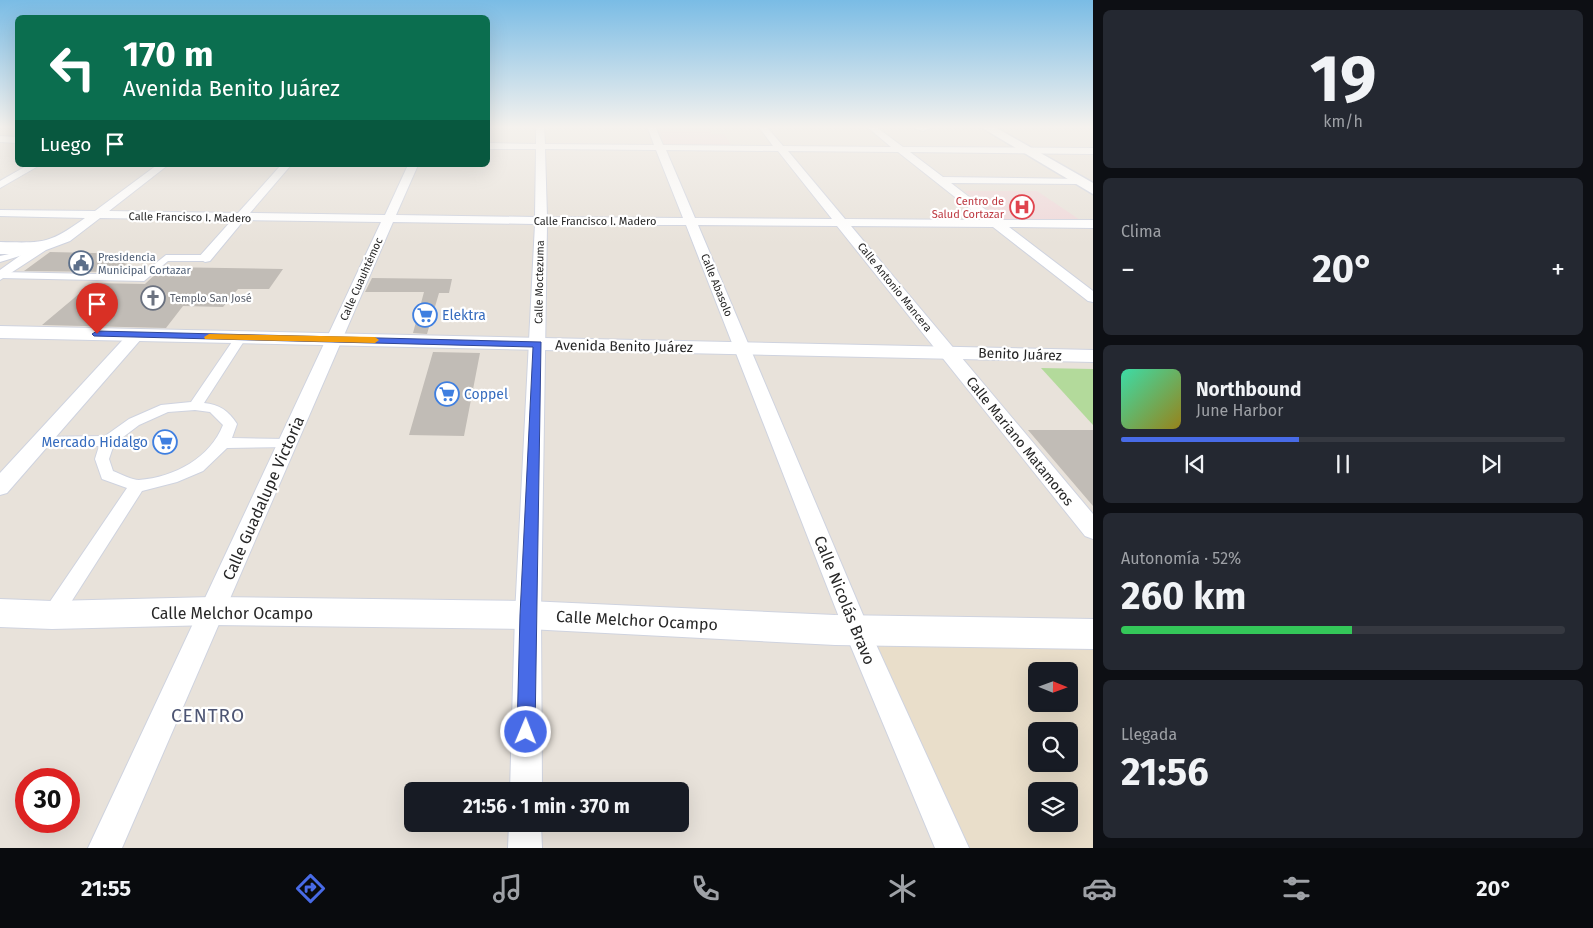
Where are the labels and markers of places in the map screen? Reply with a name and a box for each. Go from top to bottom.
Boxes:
hospital icon: Centro de Salud Cortazar [1009,194,1035,220]
place label: Centro de Salud Cortazar [932,195,1005,221]
public building icon: Presidencia Municipal Cortazar [68,250,94,276]
place label: Presidencia Municipal Cortazar [98,251,191,277]
pin [76,283,118,334]
church icon: Templo San José [140,285,166,311]
place label: Templo San José [170,292,252,305]
supermarket icon: Elektra [412,302,438,328]
place label: Elektra [442,307,486,324]
supermarket icon: Coppel [434,381,460,407]
place label: Coppel [464,386,508,403]
supermarket icon: Mercado Hidalgo [152,429,178,455]
place label: Mercado Hidalgo [41,434,148,451]

